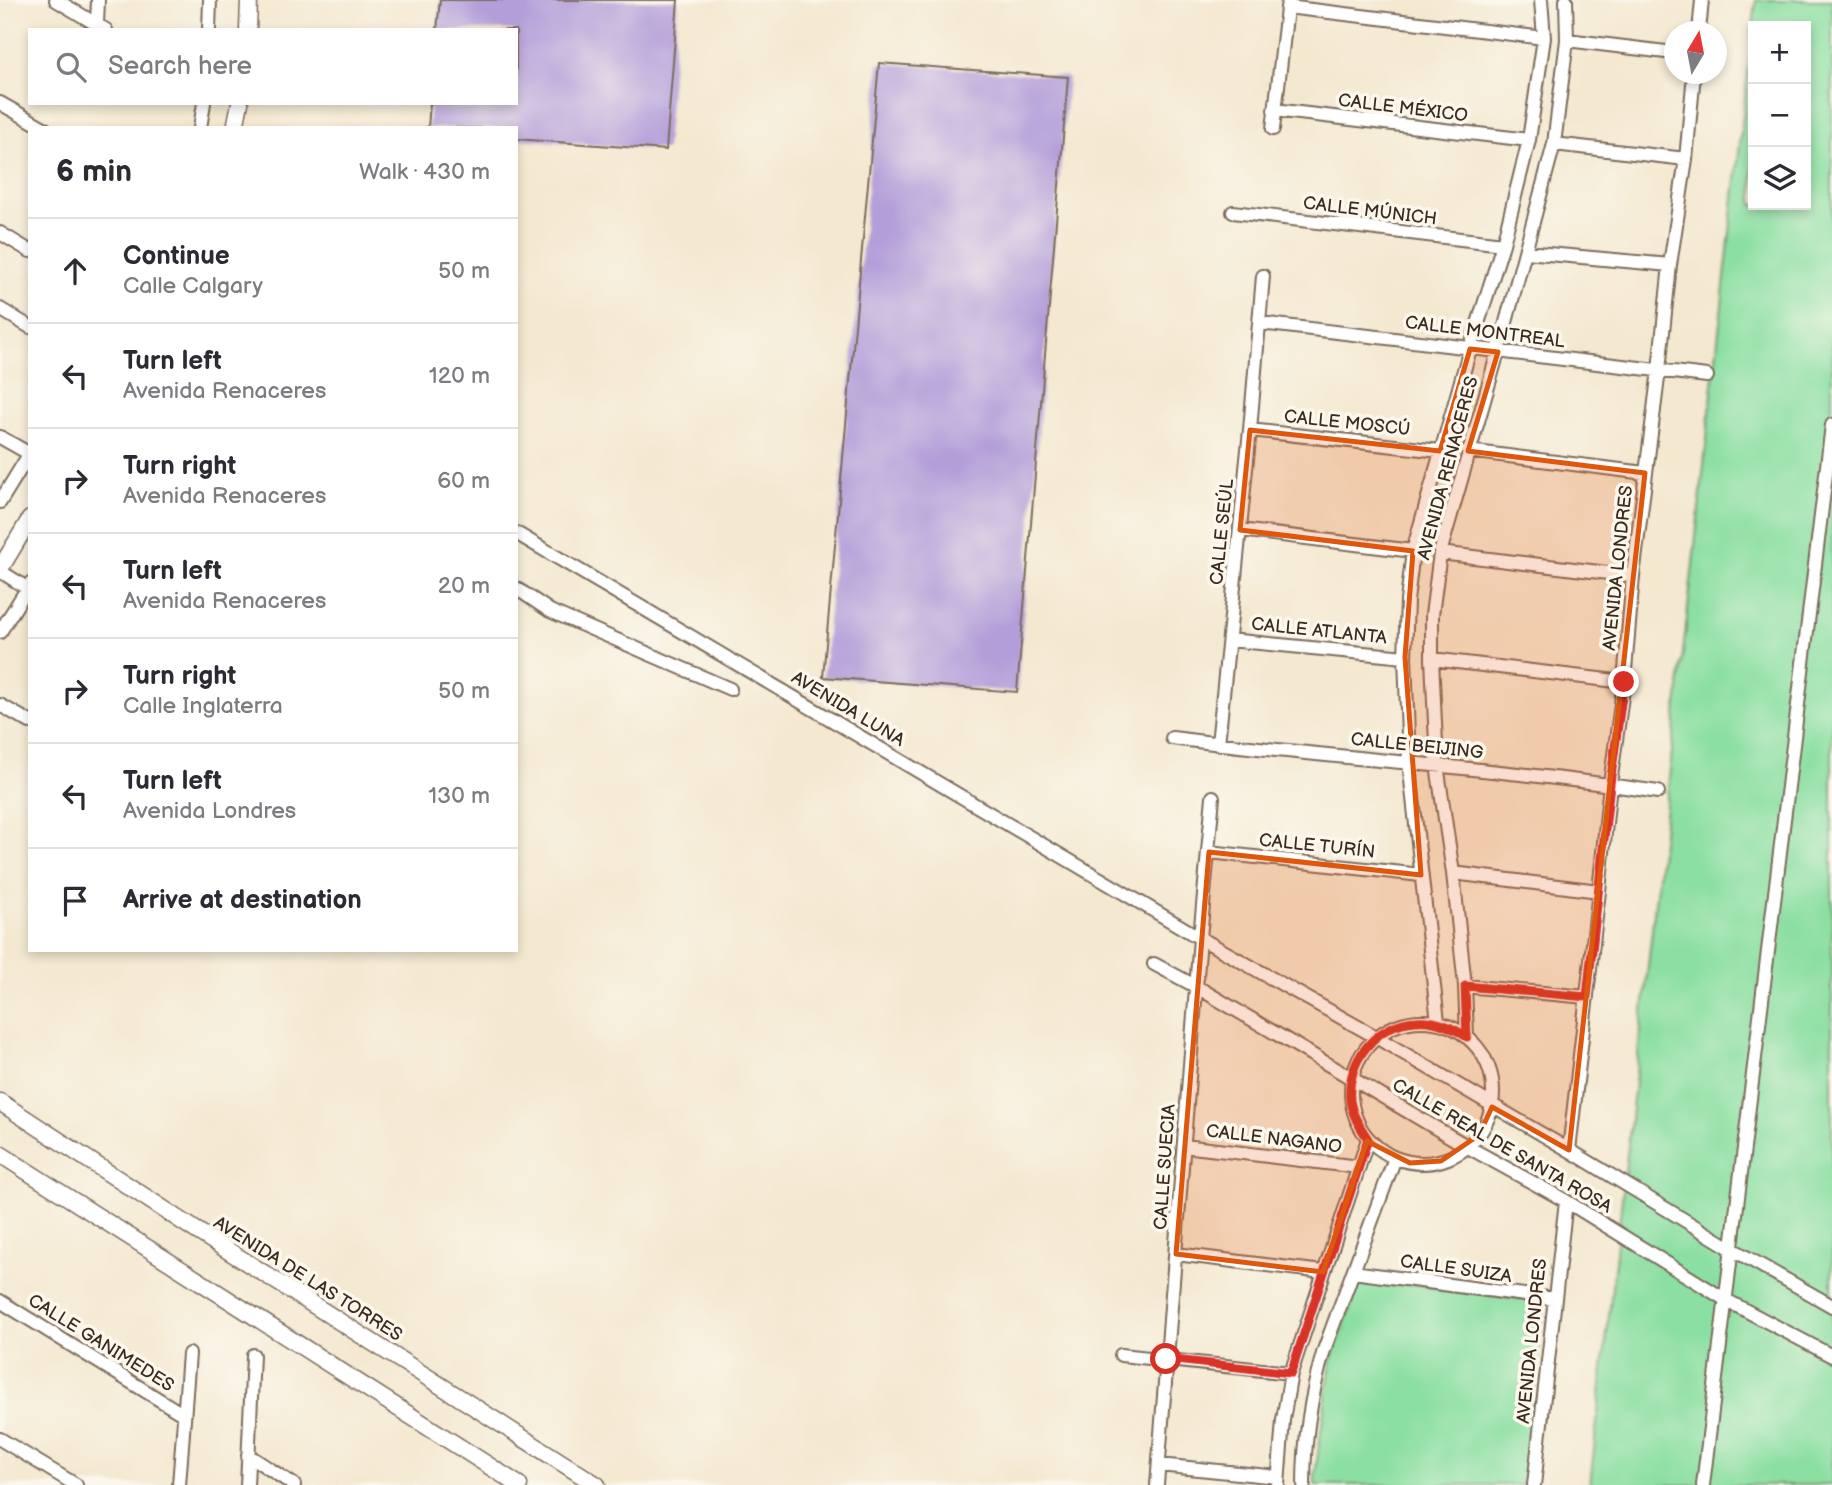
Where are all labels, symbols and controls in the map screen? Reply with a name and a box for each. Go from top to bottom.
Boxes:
north arrow [1664,21,1727,84]
map controls [1748,21,1811,210]
button: + [1748,21,1811,84]
search box [28,28,518,105]
icon: search [52,48,90,86]
text: Search here [108,51,252,82]
button: − [1748,84,1811,147]
street label: CALLE MÉXICO [1337,88,1469,126]
button: layers [1748,147,1811,210]
text: 6 min [56,154,132,190]
text: Walk · 430 m [359,158,490,186]
street label: CALLE MÚNICH [1302,190,1438,230]
text: Continue [123,241,230,272]
icon: ahead [56,252,94,290]
text: 50 m [438,257,490,285]
text: Calle Calgary [123,272,263,300]
street label: CALLE MONTREAL [1404,312,1567,352]
text: Turn left [123,346,222,377]
icon: left [56,357,94,395]
text: 120 m [429,362,490,390]
street label: AVENIDA RENACERES [1413,374,1483,562]
text: Avenida Renaceres [123,377,326,405]
street label: CALLE MOSCÚ [1283,404,1411,440]
text: Turn right [123,451,236,482]
icon: right [56,462,94,500]
text: 60 m [437,467,490,495]
street label: CALLE SEÚL [1204,477,1238,586]
text: Avenida Renaceres [123,482,326,510]
street label: AVENIDA LONDRES [1599,484,1637,652]
text: Turn left [123,556,222,587]
icon: left [56,567,94,605]
text: 20 m [438,572,490,600]
text: Avenida Renaceres [123,587,326,615]
street label: CALLE ATLANTA [1250,613,1388,649]
text: Turn right [123,661,236,692]
route end [1608,666,1639,697]
street label: AVENIDA LUNA [788,667,908,751]
icon: right [56,672,94,710]
text: 50 m [438,677,490,705]
text: Calle Inglaterra [123,692,283,720]
street label: CALLE BEIJING [1350,729,1484,763]
text: Turn left [123,766,222,797]
icon: left [56,777,94,815]
text: 130 m [428,782,490,810]
text: Avenida Londres [123,797,296,825]
street label: CALLE TURÍN [1258,827,1376,863]
icon: arrive [56,882,94,920]
text: Arrive at destination [123,885,362,916]
street label: CALLE REAL DE SANTA ROSA [1388,1074,1616,1218]
street label: CALLE SUECIA [1150,1103,1180,1231]
street label: CALLE NAGANO [1205,1120,1343,1158]
street label: AVENIDA DE LAS TORRES [210,1212,406,1346]
street label: CALLE SUIZA [1399,1251,1513,1287]
street label: AVENIDA LONDRES [1513,1257,1551,1425]
street label: CALLE GANIMEDES [24,1290,178,1396]
route start [1150,1343,1181,1374]

